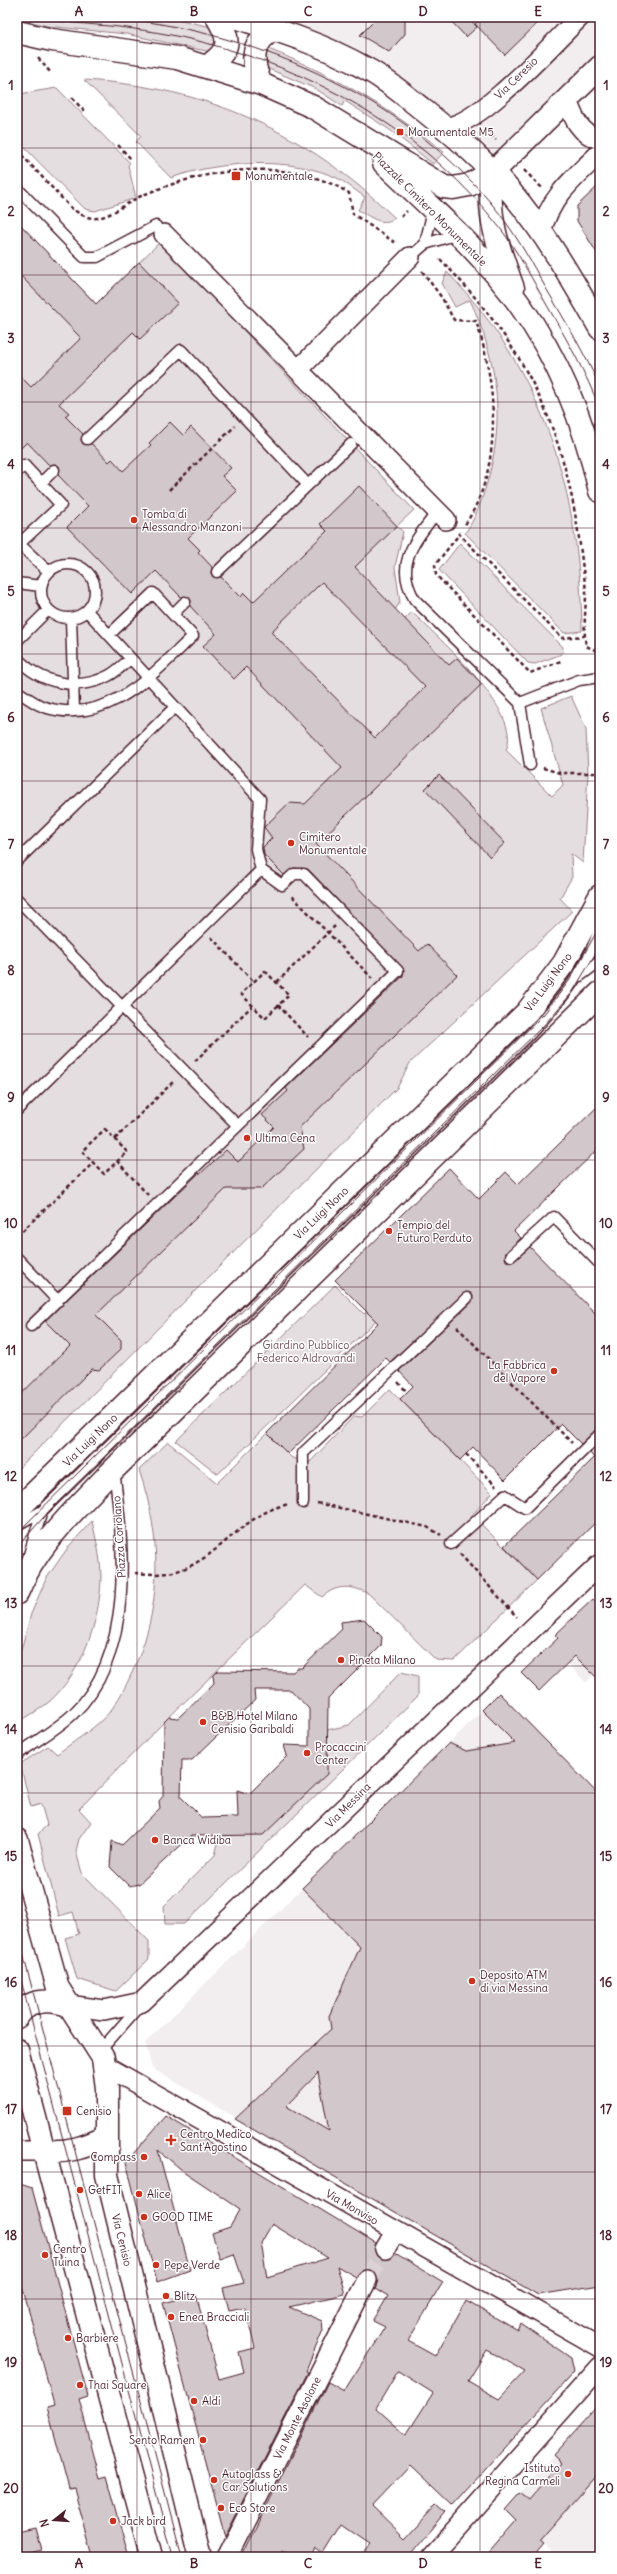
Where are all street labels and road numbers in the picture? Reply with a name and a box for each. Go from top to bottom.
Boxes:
street label: Via Ceresio [491,54,541,102]
street label: Piazzale Cimitero Monumentale [370,149,490,269]
street label: Via Luigi Nono [521,950,575,1014]
street label: Via Luigi Nono [291,1183,351,1243]
street label: Via Luigi Nono [60,1410,120,1470]
street label: Piazza Coriolano [109,1495,129,1579]
street label: Via Messina [322,1779,374,1831]
street label: Via Monviso [323,2186,381,2228]
street label: Via Cenisio [109,2212,135,2268]
street label: Via Monte Asolone [270,2374,324,2462]

